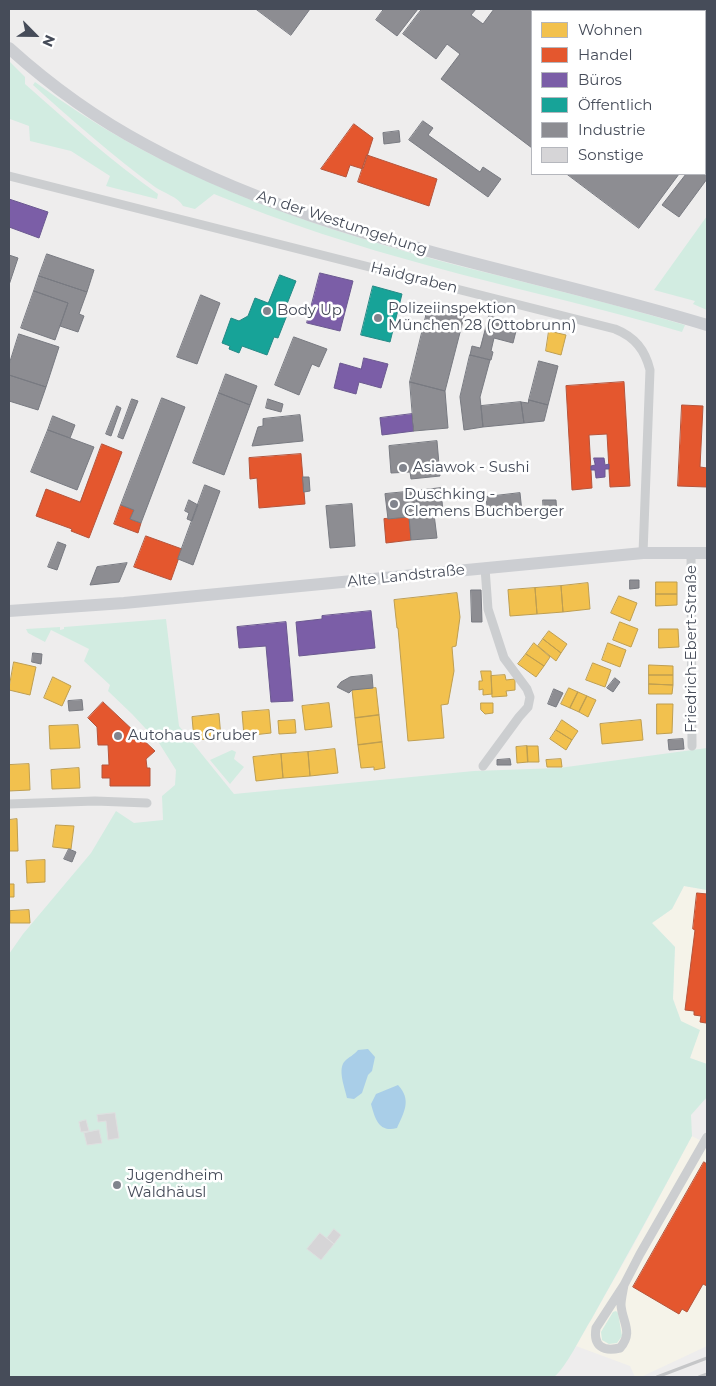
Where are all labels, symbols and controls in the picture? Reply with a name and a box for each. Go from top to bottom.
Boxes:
north arrow [10,10,60,60]
legend [531,10,706,175]
text: Wohnen [578,20,643,39]
text: N [38,32,59,50]
text: Handel [578,45,632,64]
text: Büros [578,70,622,89]
text: Öffentlich [578,95,652,114]
text: Industrie [578,120,645,139]
text: Sonstige [578,145,644,164]
street label: An der Westumgehung [254,187,430,259]
street label: Haidgraben [369,258,459,298]
place label: Polizeiinspektion München 28 (Ottobrunn) [388,300,576,335]
place label: Body Up [277,302,342,320]
marker: Body Up [261,305,273,317]
marker: Polizeiinspektion München 28 (Ottobrunn) [372,312,384,324]
place label: Asiawok - Sushi [413,459,529,477]
marker: Asiawok - Sushi [397,462,409,474]
place label: Duschking - Clemens Buchberger [404,486,564,521]
marker: Duschking - Clemens Buchberger [388,498,400,510]
street label: Alte Landstraße [346,561,466,591]
street label: Friedrich-Ebert-Straße [683,565,701,733]
place label: Autohaus Gruber [128,727,257,745]
marker: Autohaus Gruber [112,730,124,742]
place label: Jugendheim Waldhäusl [127,1167,223,1202]
marker: Jugendheim Waldhäusl [111,1179,123,1191]

